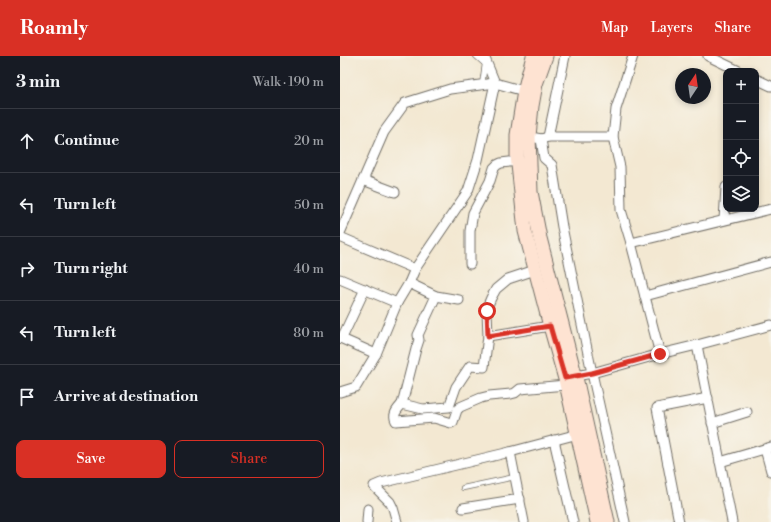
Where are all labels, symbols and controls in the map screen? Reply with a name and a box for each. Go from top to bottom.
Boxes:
text: Roamly [20,16,88,40]
text: Map [601,19,628,37]
text: Layers [650,19,693,37]
text: Share [715,19,751,37]
north arrow [675,68,711,104]
map controls [723,68,759,212]
button: + [723,68,759,104]
text: 3 min [16,71,60,93]
text: Walk · 190 m [253,74,324,90]
button: − [723,104,759,140]
icon: ahead [16,130,38,152]
text: Continue [54,131,119,150]
text: 20 m [294,133,324,149]
button: locate [723,140,759,176]
button: layers [723,176,759,212]
icon: left [16,194,38,216]
text: Turn left [54,195,116,214]
text: 50 m [294,197,324,213]
icon: right [16,258,38,280]
text: Turn right [54,259,128,278]
text: 40 m [294,261,324,277]
route start [478,302,496,320]
icon: left [16,322,38,344]
text: Turn left [54,323,116,342]
text: 80 m [293,325,324,341]
route end [651,345,669,363]
icon: arrive [16,386,38,408]
text: Arrive at destination [54,387,198,406]
button: Save [16,440,166,478]
button: Share [174,440,324,478]

